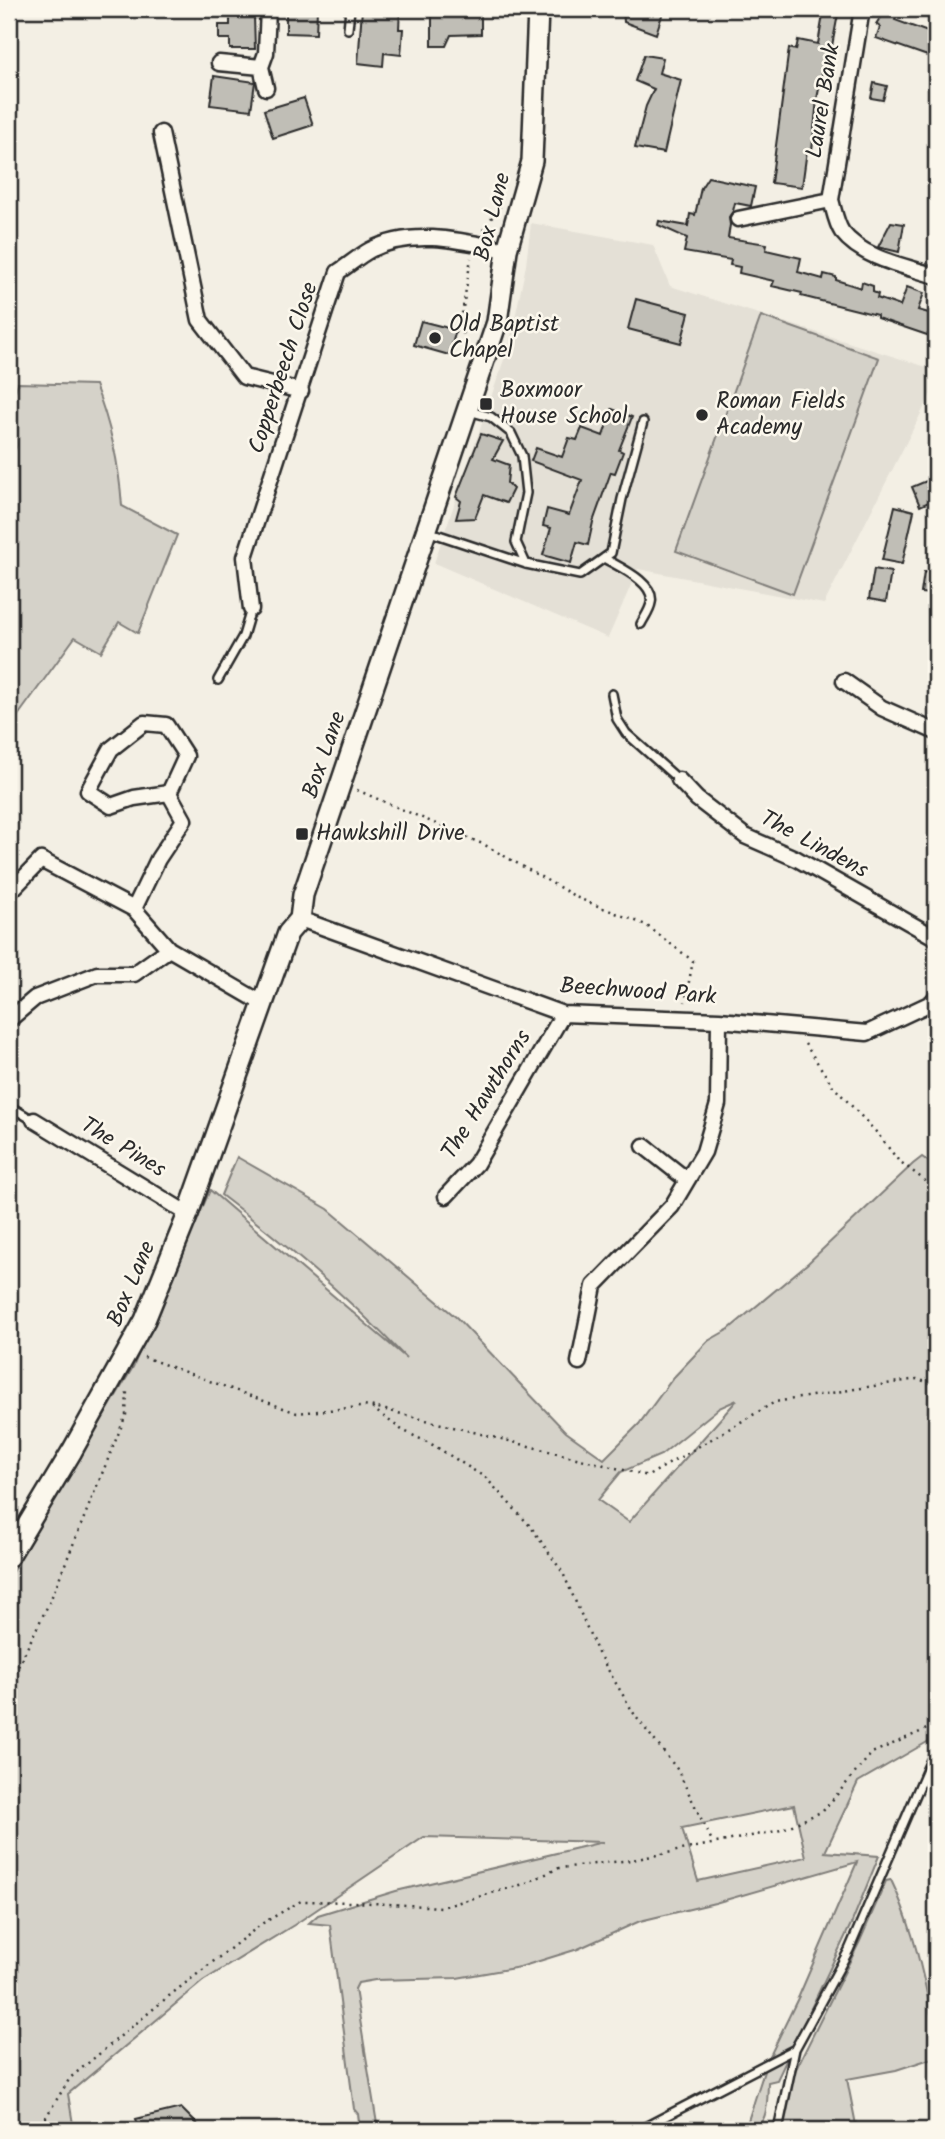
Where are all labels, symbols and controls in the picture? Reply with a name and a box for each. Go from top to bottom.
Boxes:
street label: Laurel Bank [797,41,851,161]
street label: Box Lane [465,169,521,265]
street label: Copperbeech Close [239,277,329,459]
place label: Old Baptist Chapel [449,307,560,369]
marker: Old Baptist Chapel [427,330,443,346]
place label: Boxmoor House School [500,373,628,435]
place label: Roman Fields Academy [716,384,845,446]
marker: Boxmoor House School [478,396,494,412]
marker: Roman Fields Academy [694,407,710,423]
street label: Box Lane [293,707,357,803]
street label: The Lindens [753,801,875,889]
place label: Hawkshill Drive [316,816,465,852]
marker: Hawkshill Drive [294,826,310,842]
street label: Beechwood Park [559,969,718,1015]
street label: The Hawthorns [433,1023,541,1167]
street label: The Pines [73,1108,173,1188]
street label: Box Lane [98,1236,166,1332]

